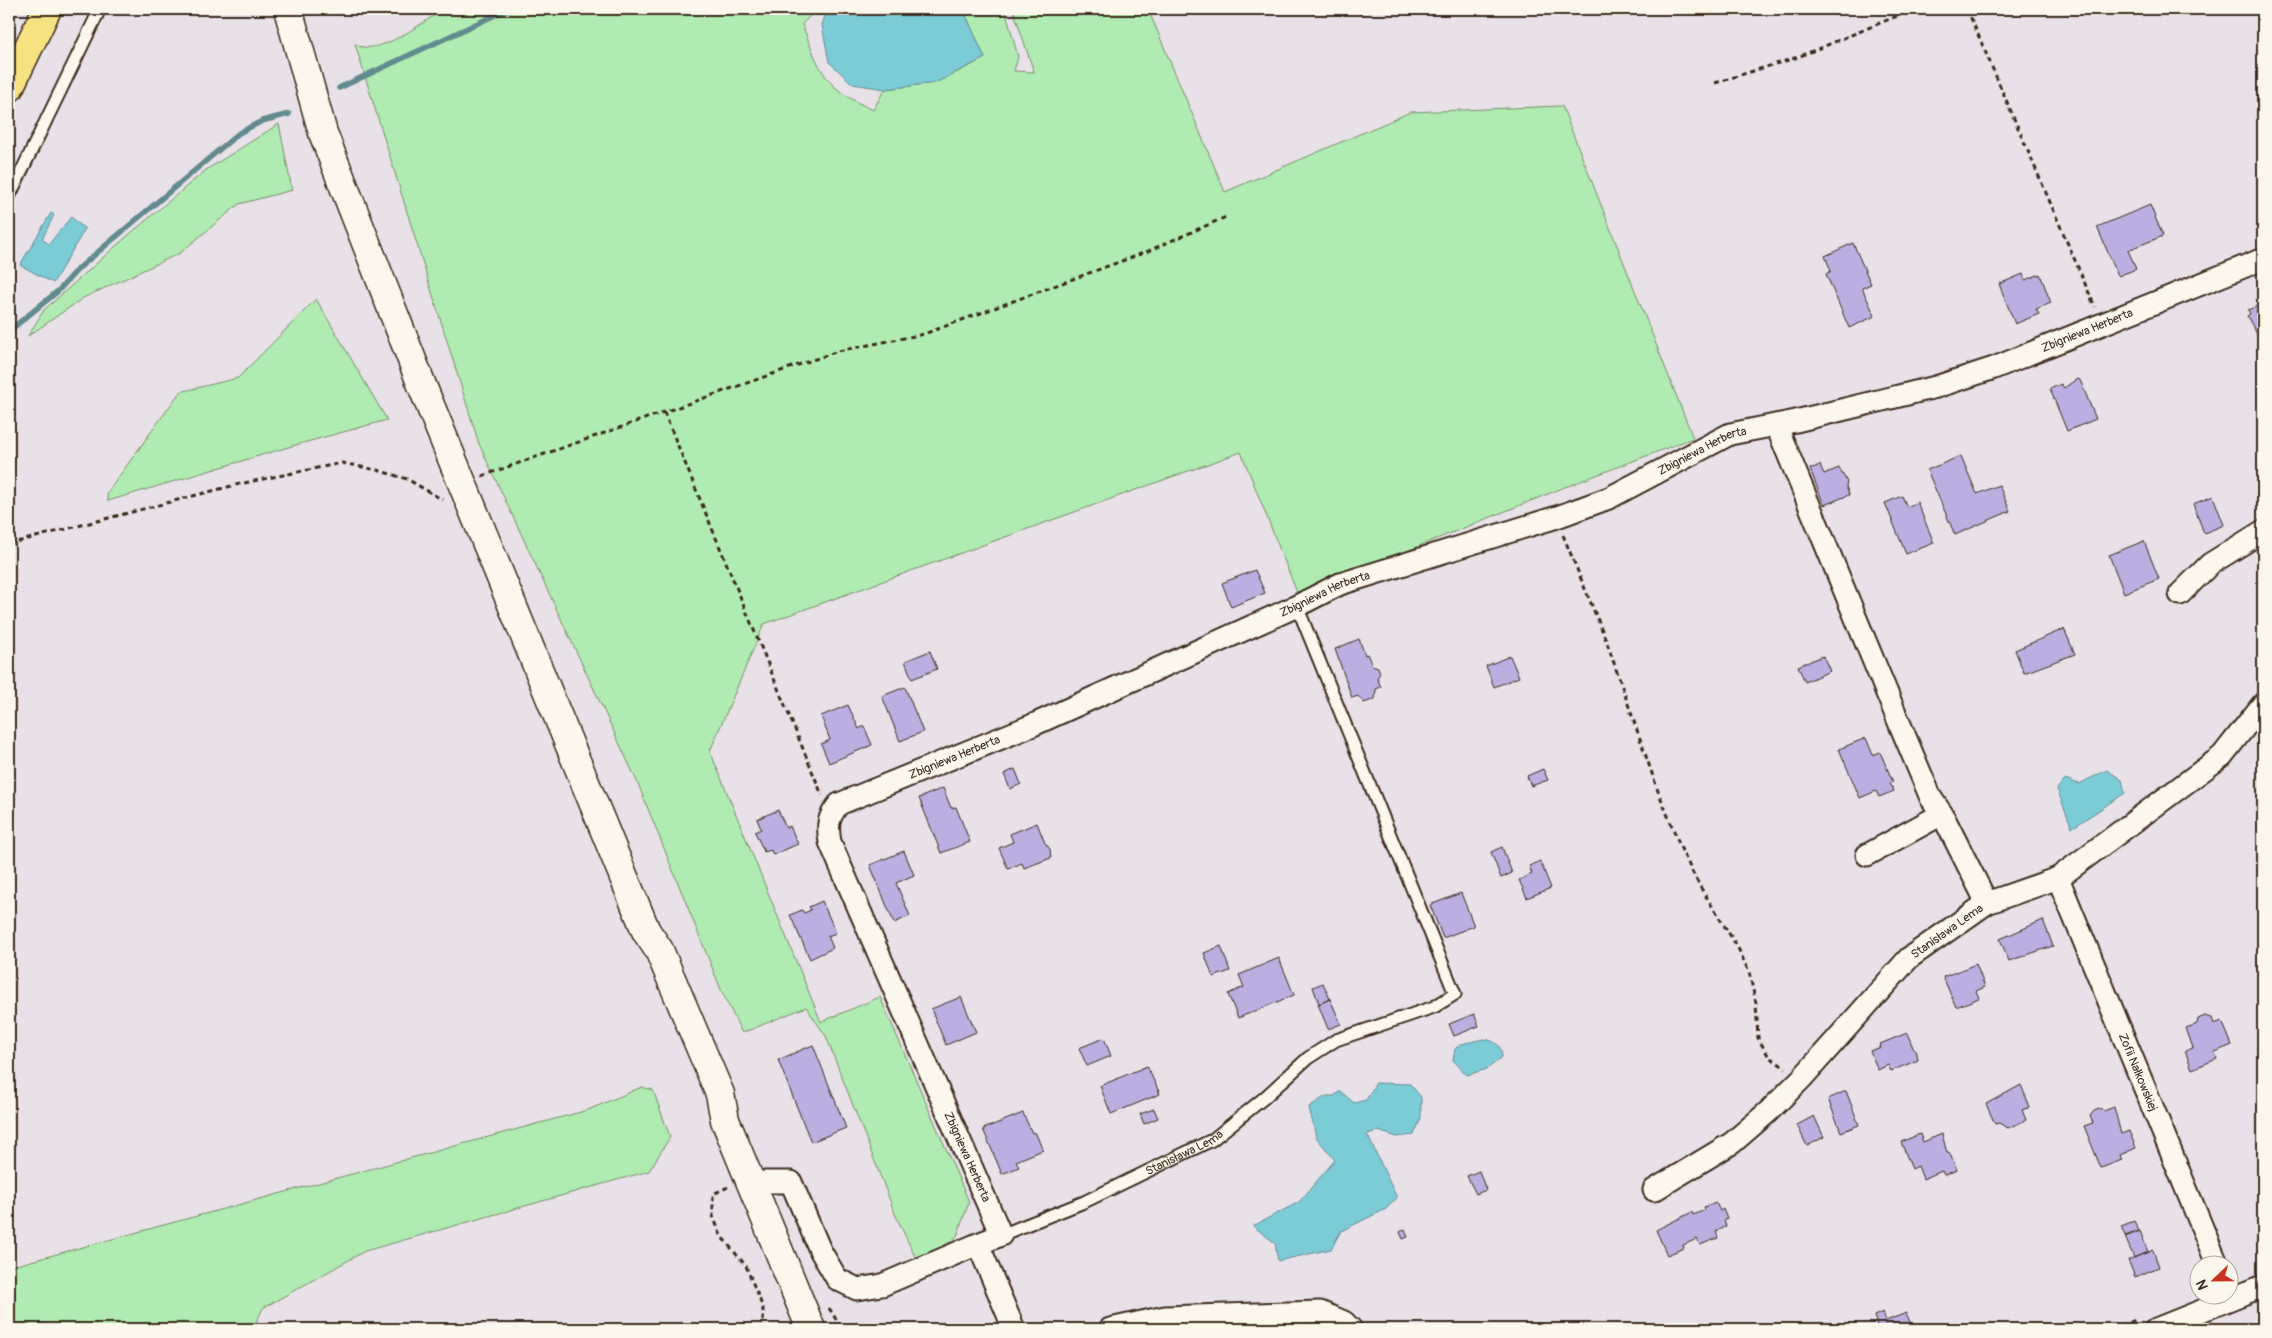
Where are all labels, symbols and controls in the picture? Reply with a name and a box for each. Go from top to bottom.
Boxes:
street label: Zbigniewa Herberta [2039,305,2135,355]
street label: Zbigniewa Herberta [1655,423,1748,478]
street label: Zbigniewa Herberta [1277,568,1372,620]
street label: Zbigniewa Herberta [906,732,1003,782]
street label: Stanisława Lema [1908,900,1986,962]
street label: Zofii Nałkowskiej [2115,1031,2161,1114]
street label: Zbigniewa Herberta [940,1110,994,1205]
street label: Stanisława Lema [1143,1126,1226,1179]
north arrow [2190,1256,2240,1306]
text: N [2193,1277,2212,1292]

